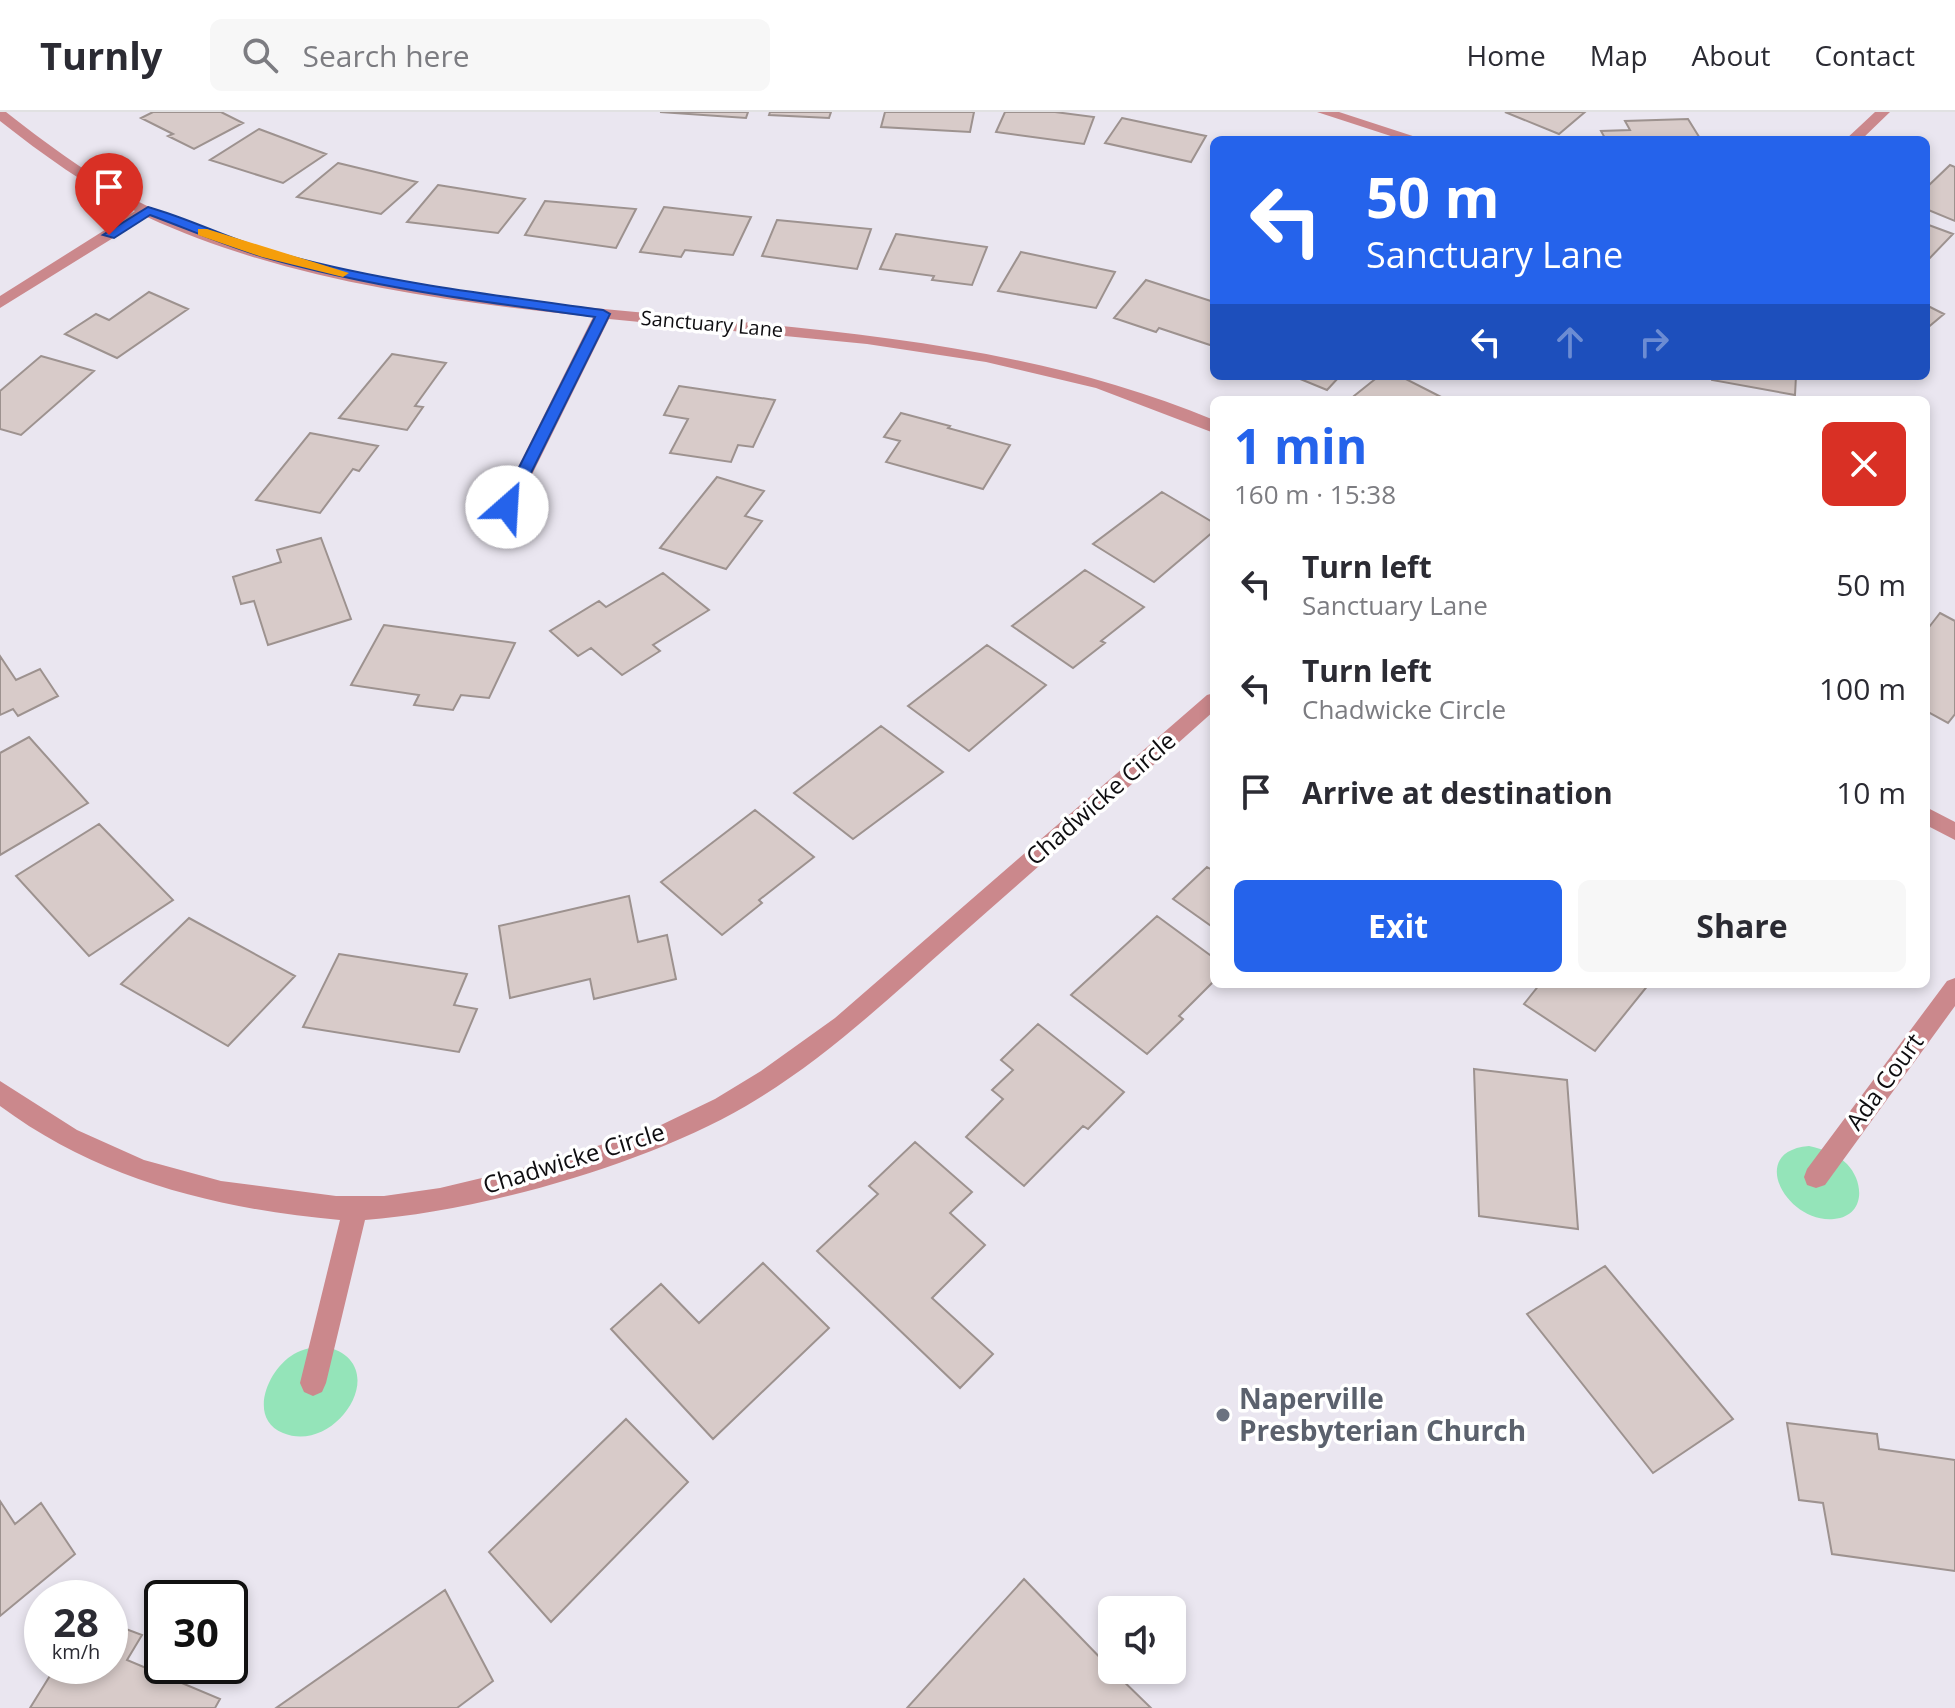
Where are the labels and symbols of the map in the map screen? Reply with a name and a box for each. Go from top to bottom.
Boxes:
pin [75,153,143,235]
street label: Sanctuary Lane [640,304,784,343]
position arrow [465,465,549,549]
street label: Chadwicke Circle [1018,724,1182,872]
street label: Ada Court [1837,1026,1930,1136]
street label: Chadwicke Circle [479,1114,668,1201]
place label: Naperville Presbyterian Church [1239,1379,1526,1449]
marker: Naperville Presbyterian Church [1214,1406,1232,1424]
speed limit sign: 30 [144,1580,248,1684]

